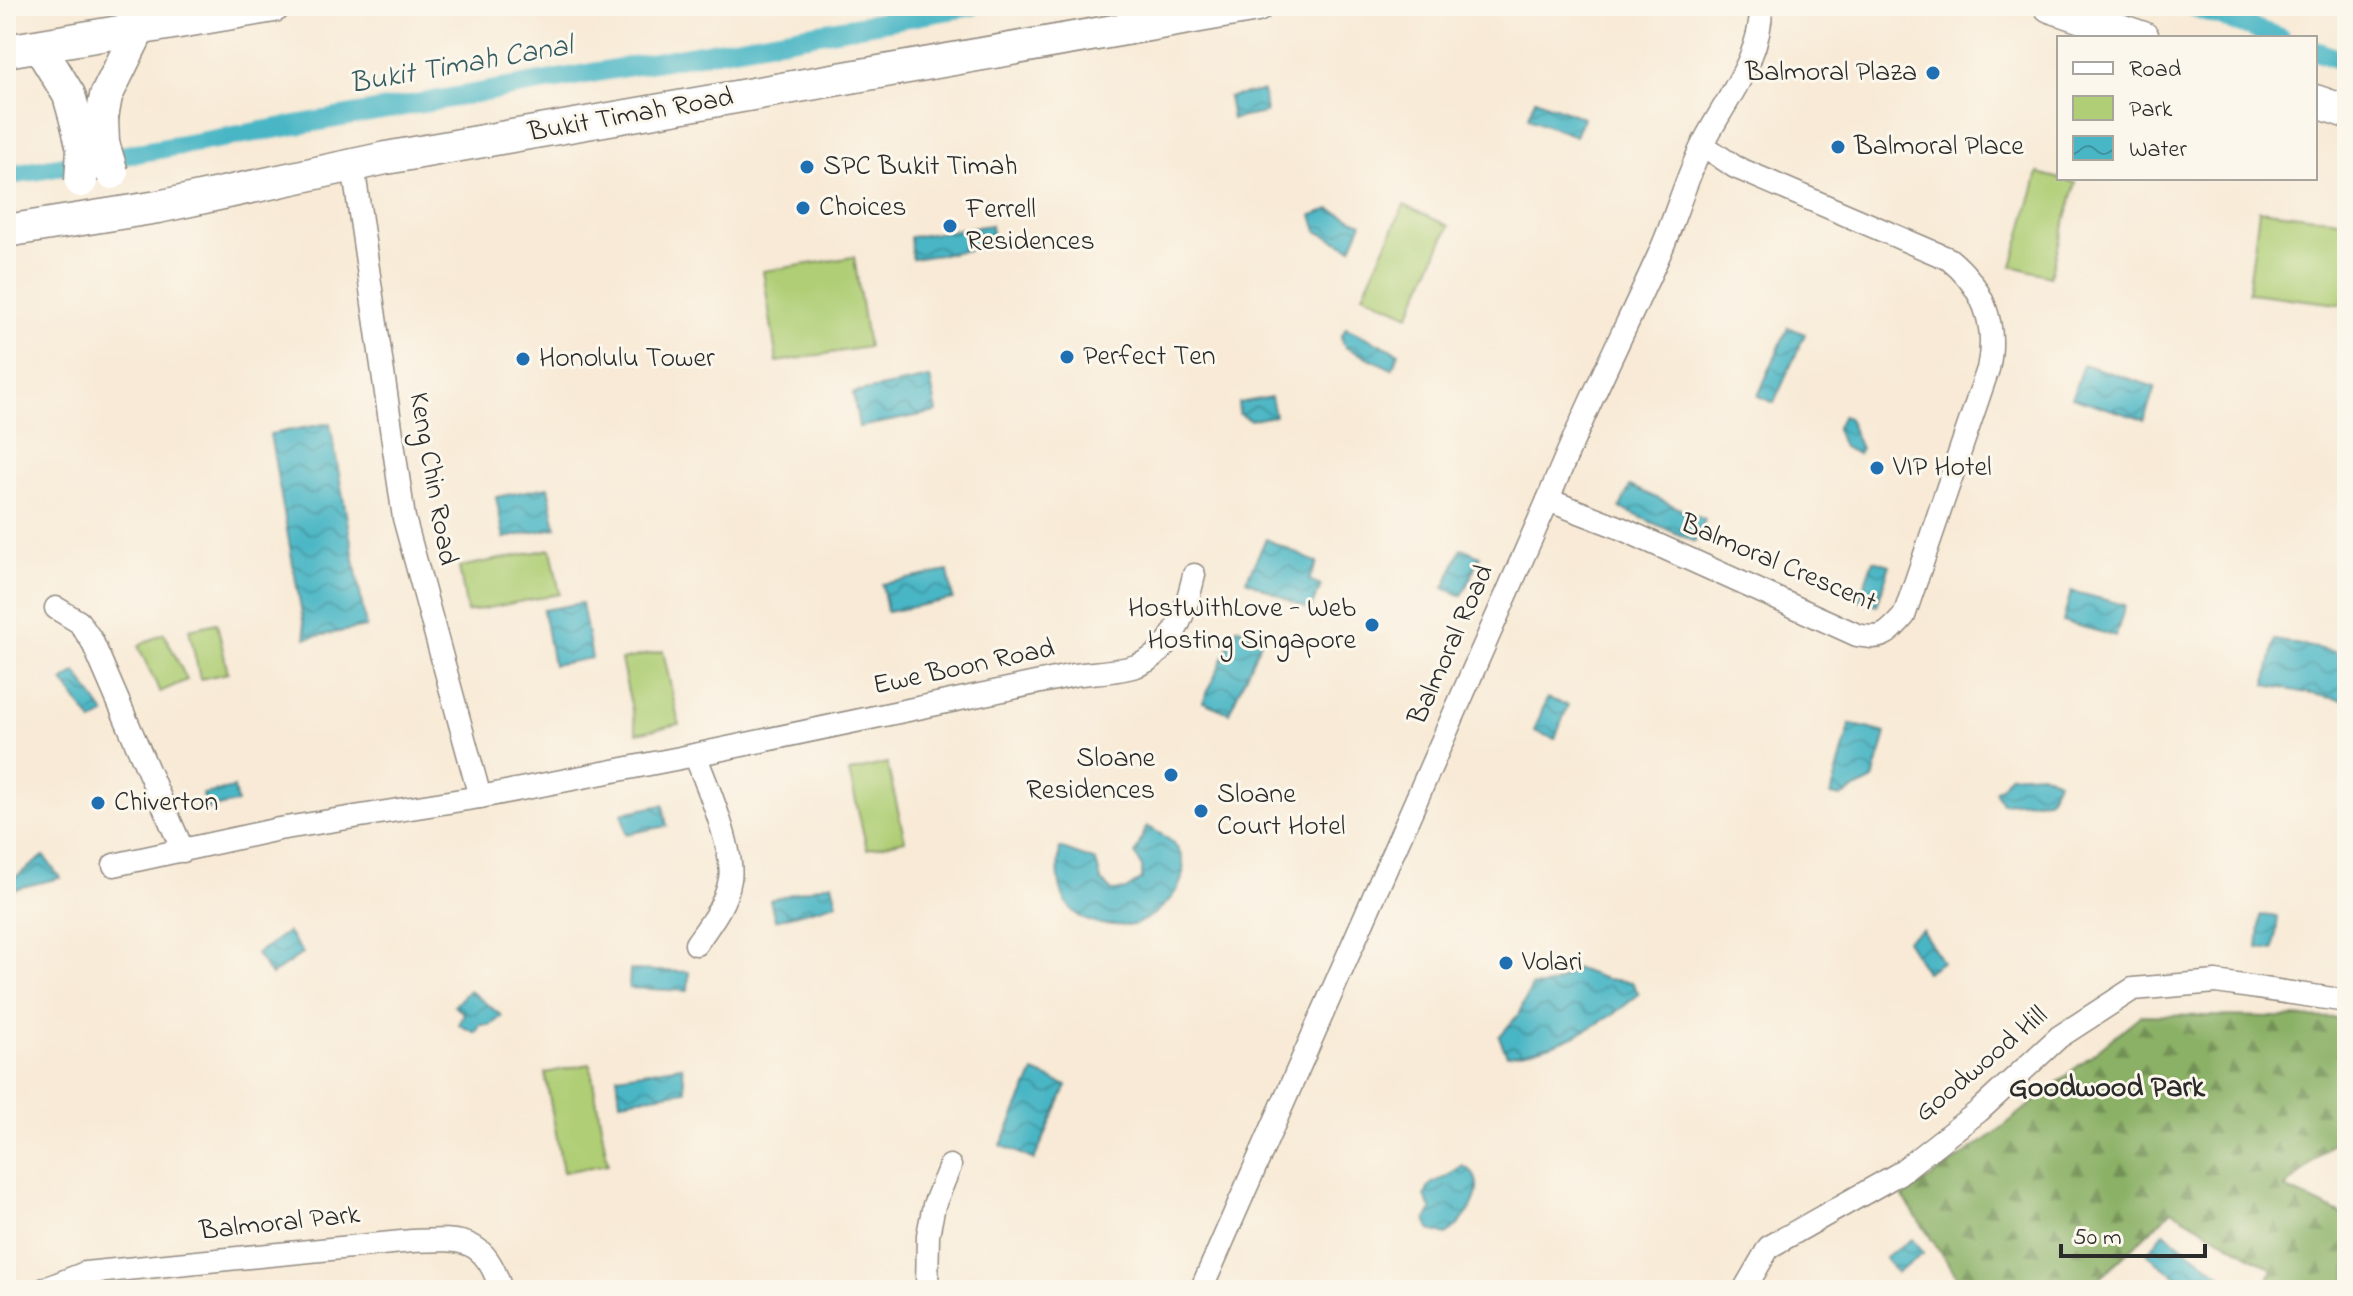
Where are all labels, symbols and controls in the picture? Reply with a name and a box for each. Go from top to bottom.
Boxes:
water label: Bukit Timah Canal [346,24,580,107]
legend [2057,36,2317,180]
place label: Balmoral Plaza [1744,53,1917,94]
text: Road [2129,53,2182,88]
marker: Balmoral Plaza [1924,64,1942,82]
street label: Bukit Timah Road [524,78,737,154]
text: Park [2129,93,2173,128]
place label: Balmoral Place [1853,127,2024,168]
text: Water [2129,133,2187,168]
marker: Balmoral Place [1829,138,1847,156]
place label: SPC Bukit Timah [823,147,1018,188]
marker: SPC Bukit Timah [798,158,816,176]
place label: Choices [819,188,907,229]
place label: Ferrell Residences [965,190,1095,263]
marker: Choices [794,199,812,217]
marker: Ferrell Residences [941,217,959,235]
place label: Perfect Ten [1083,337,1216,378]
place label: Honolulu Tower [539,339,715,380]
marker: Perfect Ten [1058,348,1076,366]
marker: Honolulu Tower [514,350,532,368]
street label: Keng Chin Road [397,389,467,569]
place label: VIP Hotel [1892,448,1992,489]
marker: VIP Hotel [1868,459,1886,477]
street label: Balmoral Crescent [1673,504,1882,624]
street label: Balmoral Road [1398,558,1506,733]
place label: HostWithLove - Web Hosting Singapore [1128,589,1356,662]
marker: HostWithLove - Web Hosting Singapore [1363,616,1381,634]
street label: Ewe Boon Road [869,629,1059,707]
place label: Sloane Residences [1026,739,1155,812]
marker: Sloane Residences [1162,766,1180,784]
place label: Sloane Court Hotel [1217,775,1345,848]
place label: Chiverton [114,783,218,824]
marker: Chiverton [89,794,107,812]
marker: Sloane Court Hotel [1192,802,1210,820]
place label: Volari [1521,943,1582,984]
marker: Volari [1497,954,1515,972]
street label: Goodwood Hill [1906,997,2058,1133]
district label: Goodwood Park [2009,1067,2206,1111]
street label: Balmoral Park [197,1195,363,1253]
scale bar [2061,1208,2205,1258]
text: 50 m [2073,1221,2122,1256]

